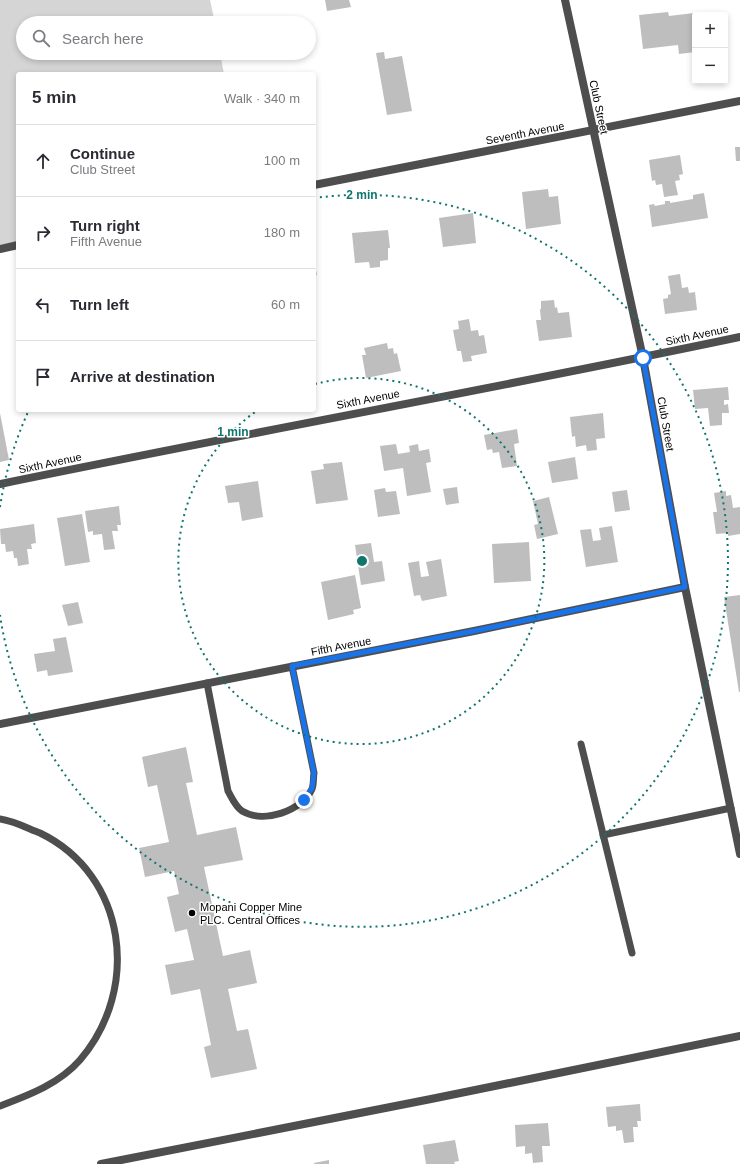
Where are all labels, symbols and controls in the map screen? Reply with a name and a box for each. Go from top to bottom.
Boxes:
map controls [692,12,728,84]
button: + [692,12,728,48]
search box [16,16,316,60]
icon: search [30,27,52,49]
text: Search here [62,30,144,47]
button: − [692,48,728,84]
street label: Club Street [587,79,611,135]
text: 5 min [32,88,76,107]
text: Walk · 340 m [224,91,300,106]
street label: Seventh Avenue [485,119,565,147]
text: Continue [70,145,135,162]
icon: ahead [32,150,54,172]
text: 100 m [264,153,300,168]
text: Club Street [70,162,135,177]
text: 2 min [346,188,378,202]
text: Turn right [70,217,140,234]
icon: right [32,222,54,244]
text: 180 m [264,225,300,240]
text: Fifth Avenue [70,234,142,249]
icon: left [32,294,54,316]
text: Turn left [70,296,129,313]
text: 60 m [271,297,300,312]
street label: Sixth Avenue [664,322,730,348]
route start [634,349,652,367]
icon: arrive [32,366,54,388]
text: Arrive at destination [70,368,215,385]
street label: Sixth Avenue [335,387,401,411]
street label: Club Street [655,396,677,452]
text: 1 min [217,425,249,439]
street label: Sixth Avenue [17,450,83,476]
centre of rings [355,554,369,568]
street label: Fifth Avenue [310,634,372,658]
route end [295,791,313,809]
place label: Mopani Copper Mine PLC. Central Offices [200,901,302,926]
marker: Mopani Copper Mine PLC. Central Offices [187,908,197,918]

